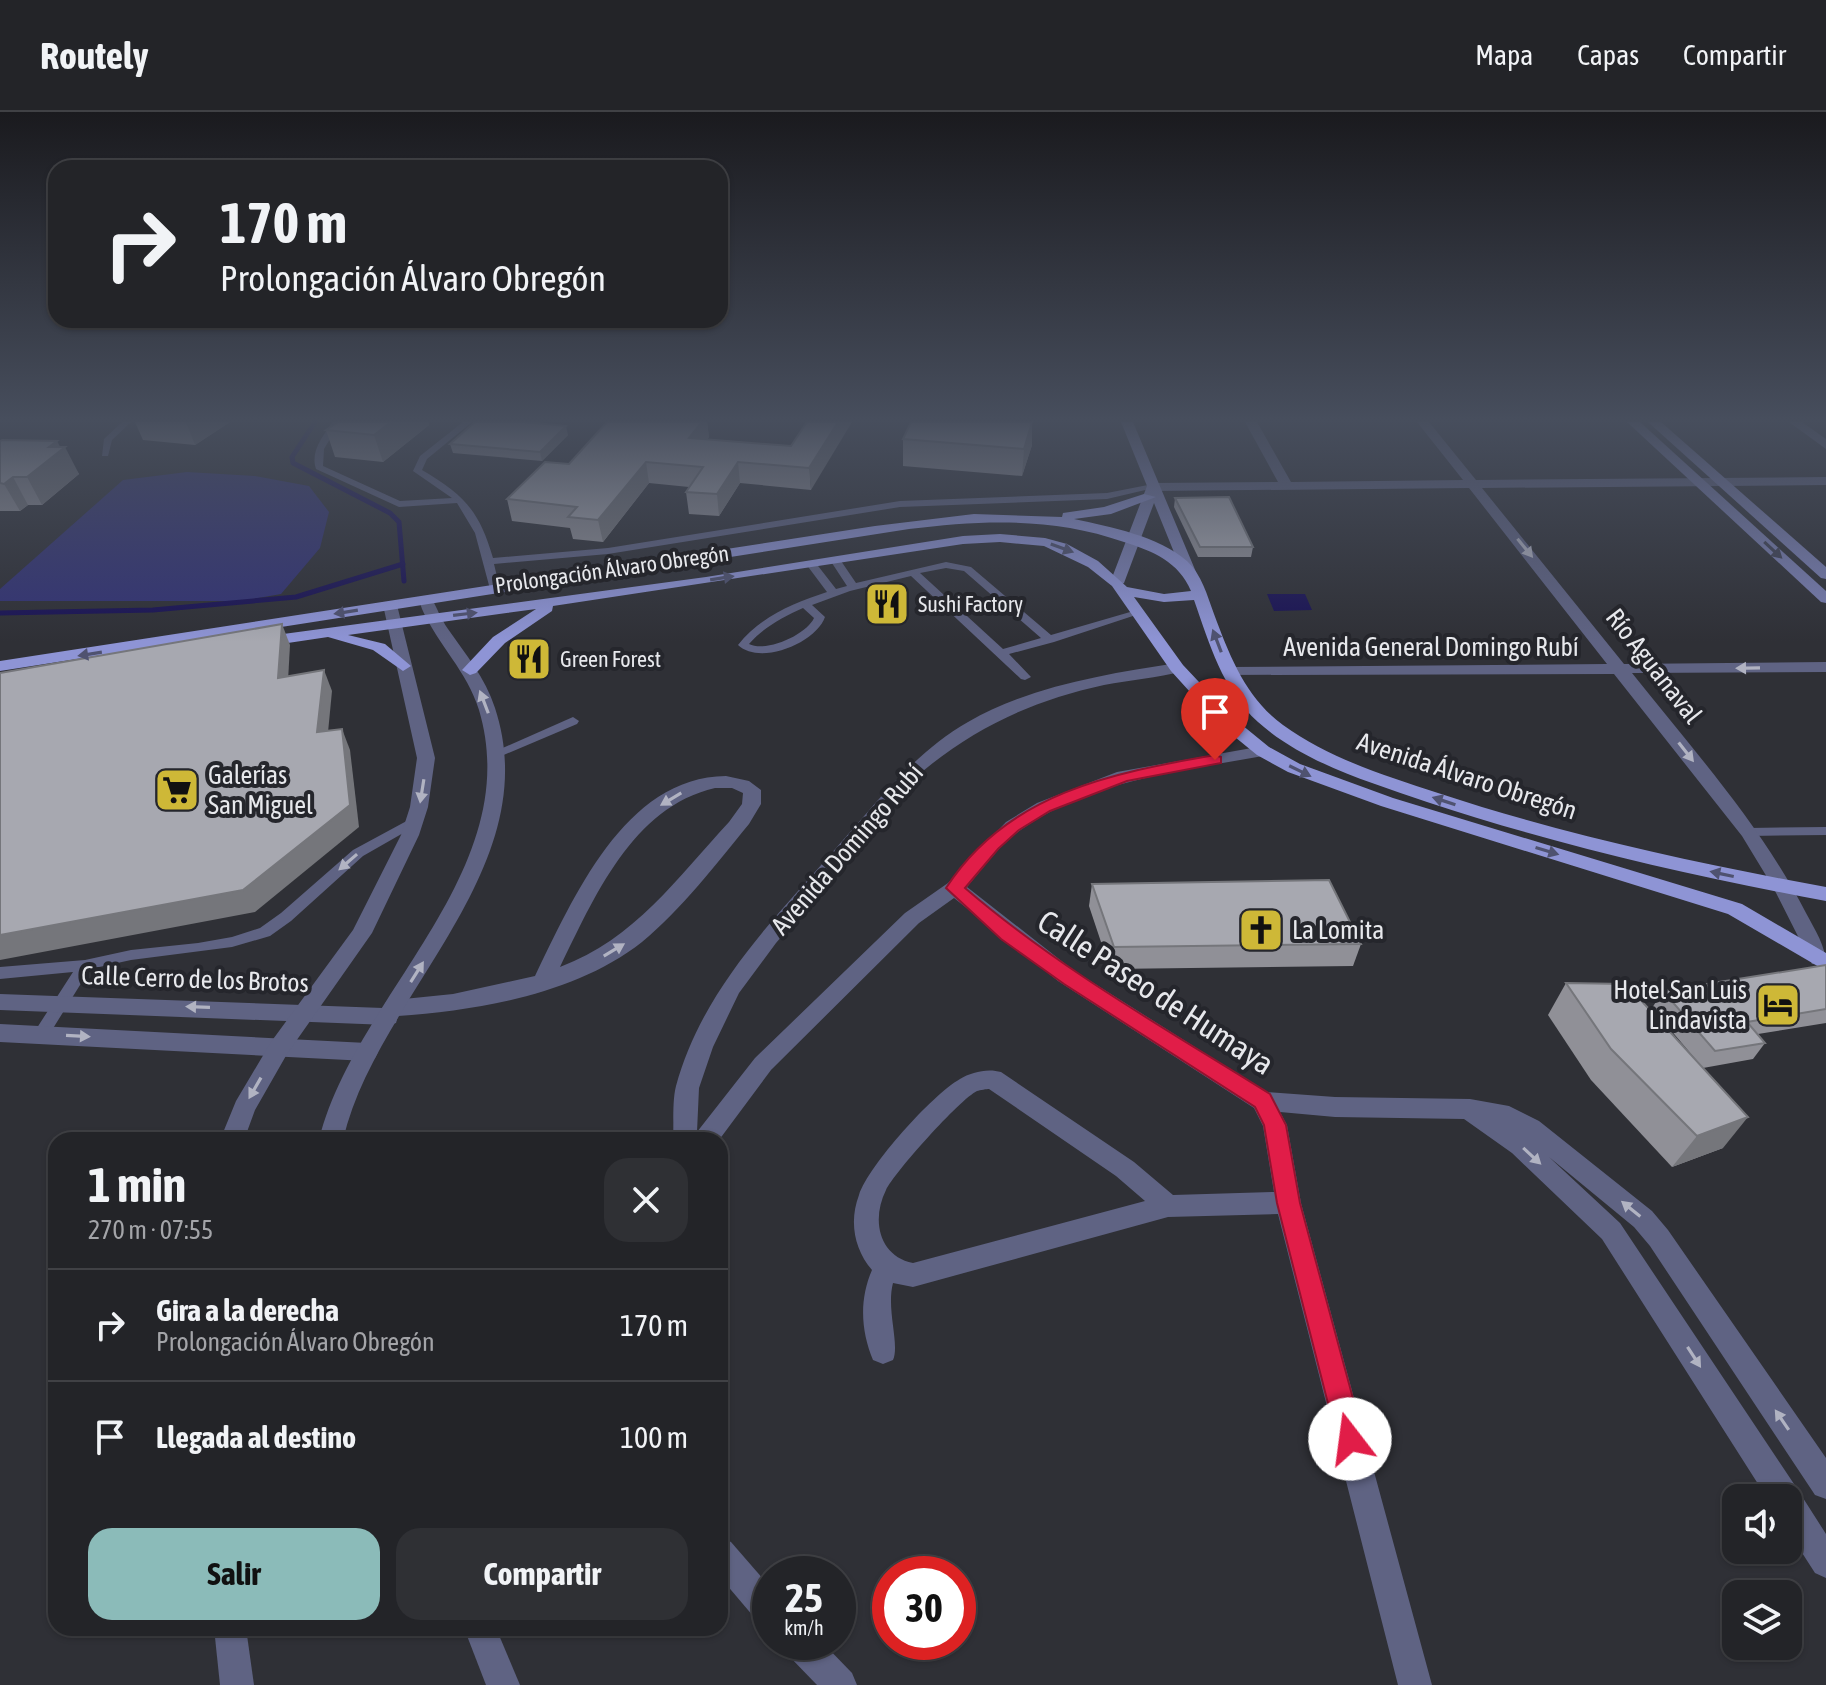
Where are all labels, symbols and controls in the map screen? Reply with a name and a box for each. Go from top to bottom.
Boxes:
text: Routely [40,34,148,77]
text: Mapa [1475,39,1533,71]
text: Capas [1577,39,1639,71]
text: Compartir [1683,39,1786,71]
text: 170 m [220,191,347,255]
icon: right [88,192,192,296]
text: Prolongación Álvaro Obregón [220,257,606,299]
one-way arrow [1516,538,1533,558]
street label: Prolongación Álvaro Obregón [493,540,731,598]
one-way arrow [1764,541,1783,559]
one-way arrow [1050,542,1074,555]
one-way arrow [710,571,735,584]
restaurant icon: Sushi Factory [863,580,911,628]
place label: Sushi Factory [918,591,1023,617]
street label: Río Aguanaval [1600,603,1708,729]
one-way arrow [334,607,359,619]
one-way arrow [453,607,478,620]
one-way arrow [1210,629,1223,653]
street label: Avenida General Domingo Rubí [1283,632,1579,662]
restaurant icon: Green Forest [505,635,553,683]
place label: Green Forest [560,646,661,672]
one-way arrow [77,648,102,660]
one-way arrow [1735,662,1760,675]
pin [1181,678,1249,760]
one-way arrow [477,690,490,714]
icon: arrive [1193,690,1237,734]
street label: Avenida Álvaro Obregón [1353,726,1581,826]
one-way arrow [1678,742,1694,762]
street label: Avenida Domingo Rubí [765,758,929,940]
place label: Galerías San Miguel [208,760,313,820]
one-way arrow [1289,764,1312,777]
supermarket icon: Galerías San Miguel [153,766,201,814]
one-way arrow [415,779,428,804]
one-way arrow [660,792,682,806]
one-way arrow [1431,794,1455,807]
one-way arrow [1536,845,1560,858]
one-way arrow [339,853,359,870]
one-way arrow [1709,867,1734,880]
street label: Calle Paseo de Humaya [1031,902,1281,1082]
church icon: La Lomita [1237,906,1285,954]
place label: La Lomita [1292,915,1384,945]
one-way arrow [603,943,625,957]
street label: Calle Cerro de los Brotos [81,960,309,998]
one-way arrow [410,961,424,983]
place label: Hotel San Luis Lindavista [1613,975,1747,1035]
hotel icon: Hotel San Luis Lindavista [1754,981,1802,1029]
one-way arrow [185,1001,210,1014]
one-way arrow [66,1030,91,1043]
one-way arrow [248,1077,262,1100]
one-way arrow [1522,1147,1541,1165]
text: 1 min [88,1157,186,1212]
button: close [604,1158,688,1242]
one-way arrow [1621,1201,1641,1218]
text: 270 m · 07:55 [88,1215,213,1245]
text: Gira a la derecha [156,1293,339,1327]
icon: right [88,1303,132,1347]
text: 170 m [620,1308,688,1342]
text: Prolongación Álvaro Obregón [156,1327,435,1357]
one-way arrow [1687,1347,1702,1368]
position arrow [1308,1397,1392,1481]
one-way arrow [1775,1409,1790,1430]
icon: arrive [88,1415,132,1459]
text: Llegada al destino [156,1420,356,1454]
text: 100 m [620,1420,688,1454]
map controls [1722,1484,1802,1660]
button: sound [1722,1484,1802,1564]
button: Salir [88,1528,380,1620]
button: Compartir [396,1528,688,1620]
speed limit sign: 30 [872,1556,976,1660]
text: 25 [785,1575,823,1620]
button: layers [1722,1580,1802,1660]
text: km/h [784,1616,824,1639]

